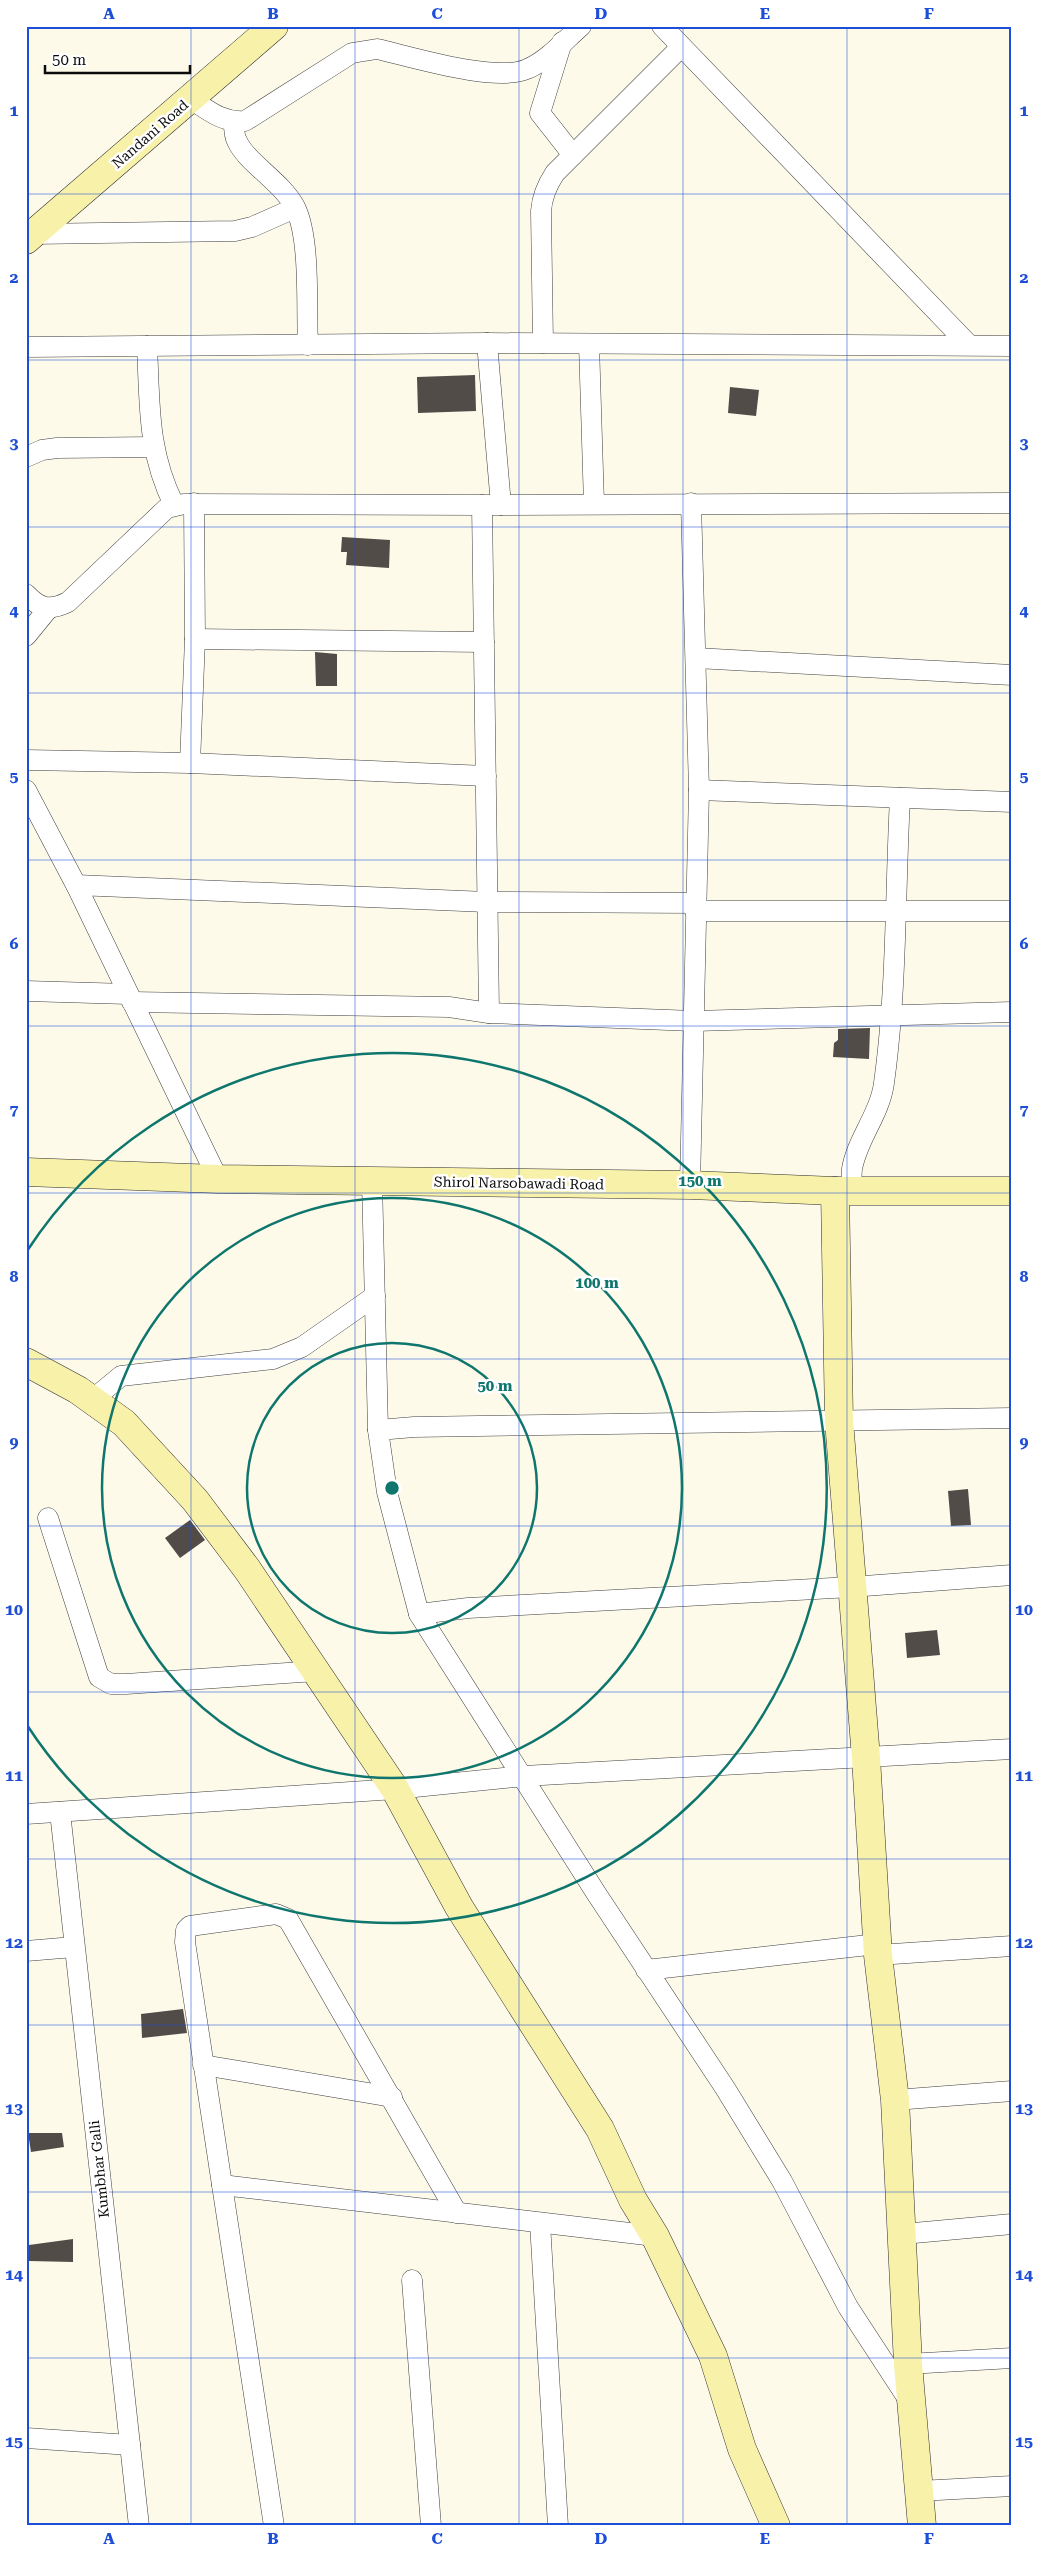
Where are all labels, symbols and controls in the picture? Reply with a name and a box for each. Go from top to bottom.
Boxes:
text: A [103,4,115,23]
text: B [267,4,279,23]
text: C [431,4,443,23]
text: D [595,4,608,23]
text: E [760,4,770,23]
text: F [924,4,934,23]
scale bar [45,42,190,74]
text: 50 m [52,51,87,69]
street label: Nandani Road [109,97,191,171]
text: 1 [10,101,19,120]
text: 1 [1020,101,1029,120]
text: 2 [10,268,19,287]
text: 2 [1020,268,1029,287]
text: 3 [10,434,19,453]
text: 3 [1020,434,1029,453]
text: 4 [10,601,19,620]
text: 4 [1020,601,1029,620]
text: 5 [10,767,19,786]
text: 5 [1020,767,1029,786]
text: 6 [10,934,19,953]
text: 6 [1020,934,1029,953]
text: 7 [10,1100,19,1119]
text: 7 [1020,1100,1029,1119]
text: 150 m [678,1172,722,1190]
street label: Shirol Narsobawadi Road [434,1174,604,1192]
text: 8 [10,1267,19,1286]
text: 8 [1020,1267,1029,1286]
text: 100 m [575,1274,619,1292]
text: 50 m [477,1377,513,1395]
text: 9 [10,1433,19,1452]
text: 9 [1020,1433,1029,1452]
centre of rings [383,1479,401,1497]
text: 10 [5,1600,23,1619]
text: 10 [1015,1600,1033,1619]
text: 11 [5,1766,23,1785]
text: 11 [1015,1766,1033,1785]
text: 12 [5,1933,23,1952]
text: 12 [1015,1933,1033,1952]
text: 13 [5,2099,23,2118]
text: 13 [1015,2099,1033,2118]
street label: Kumbhar Galli [86,2119,112,2218]
text: 14 [5,2265,23,2284]
text: 14 [1015,2265,1033,2284]
text: 15 [5,2432,23,2451]
text: 15 [1015,2432,1033,2451]
text: A [103,2529,115,2548]
text: B [267,2529,279,2548]
text: C [431,2529,443,2548]
text: D [595,2529,608,2548]
text: E [760,2529,770,2548]
text: F [924,2529,934,2548]

